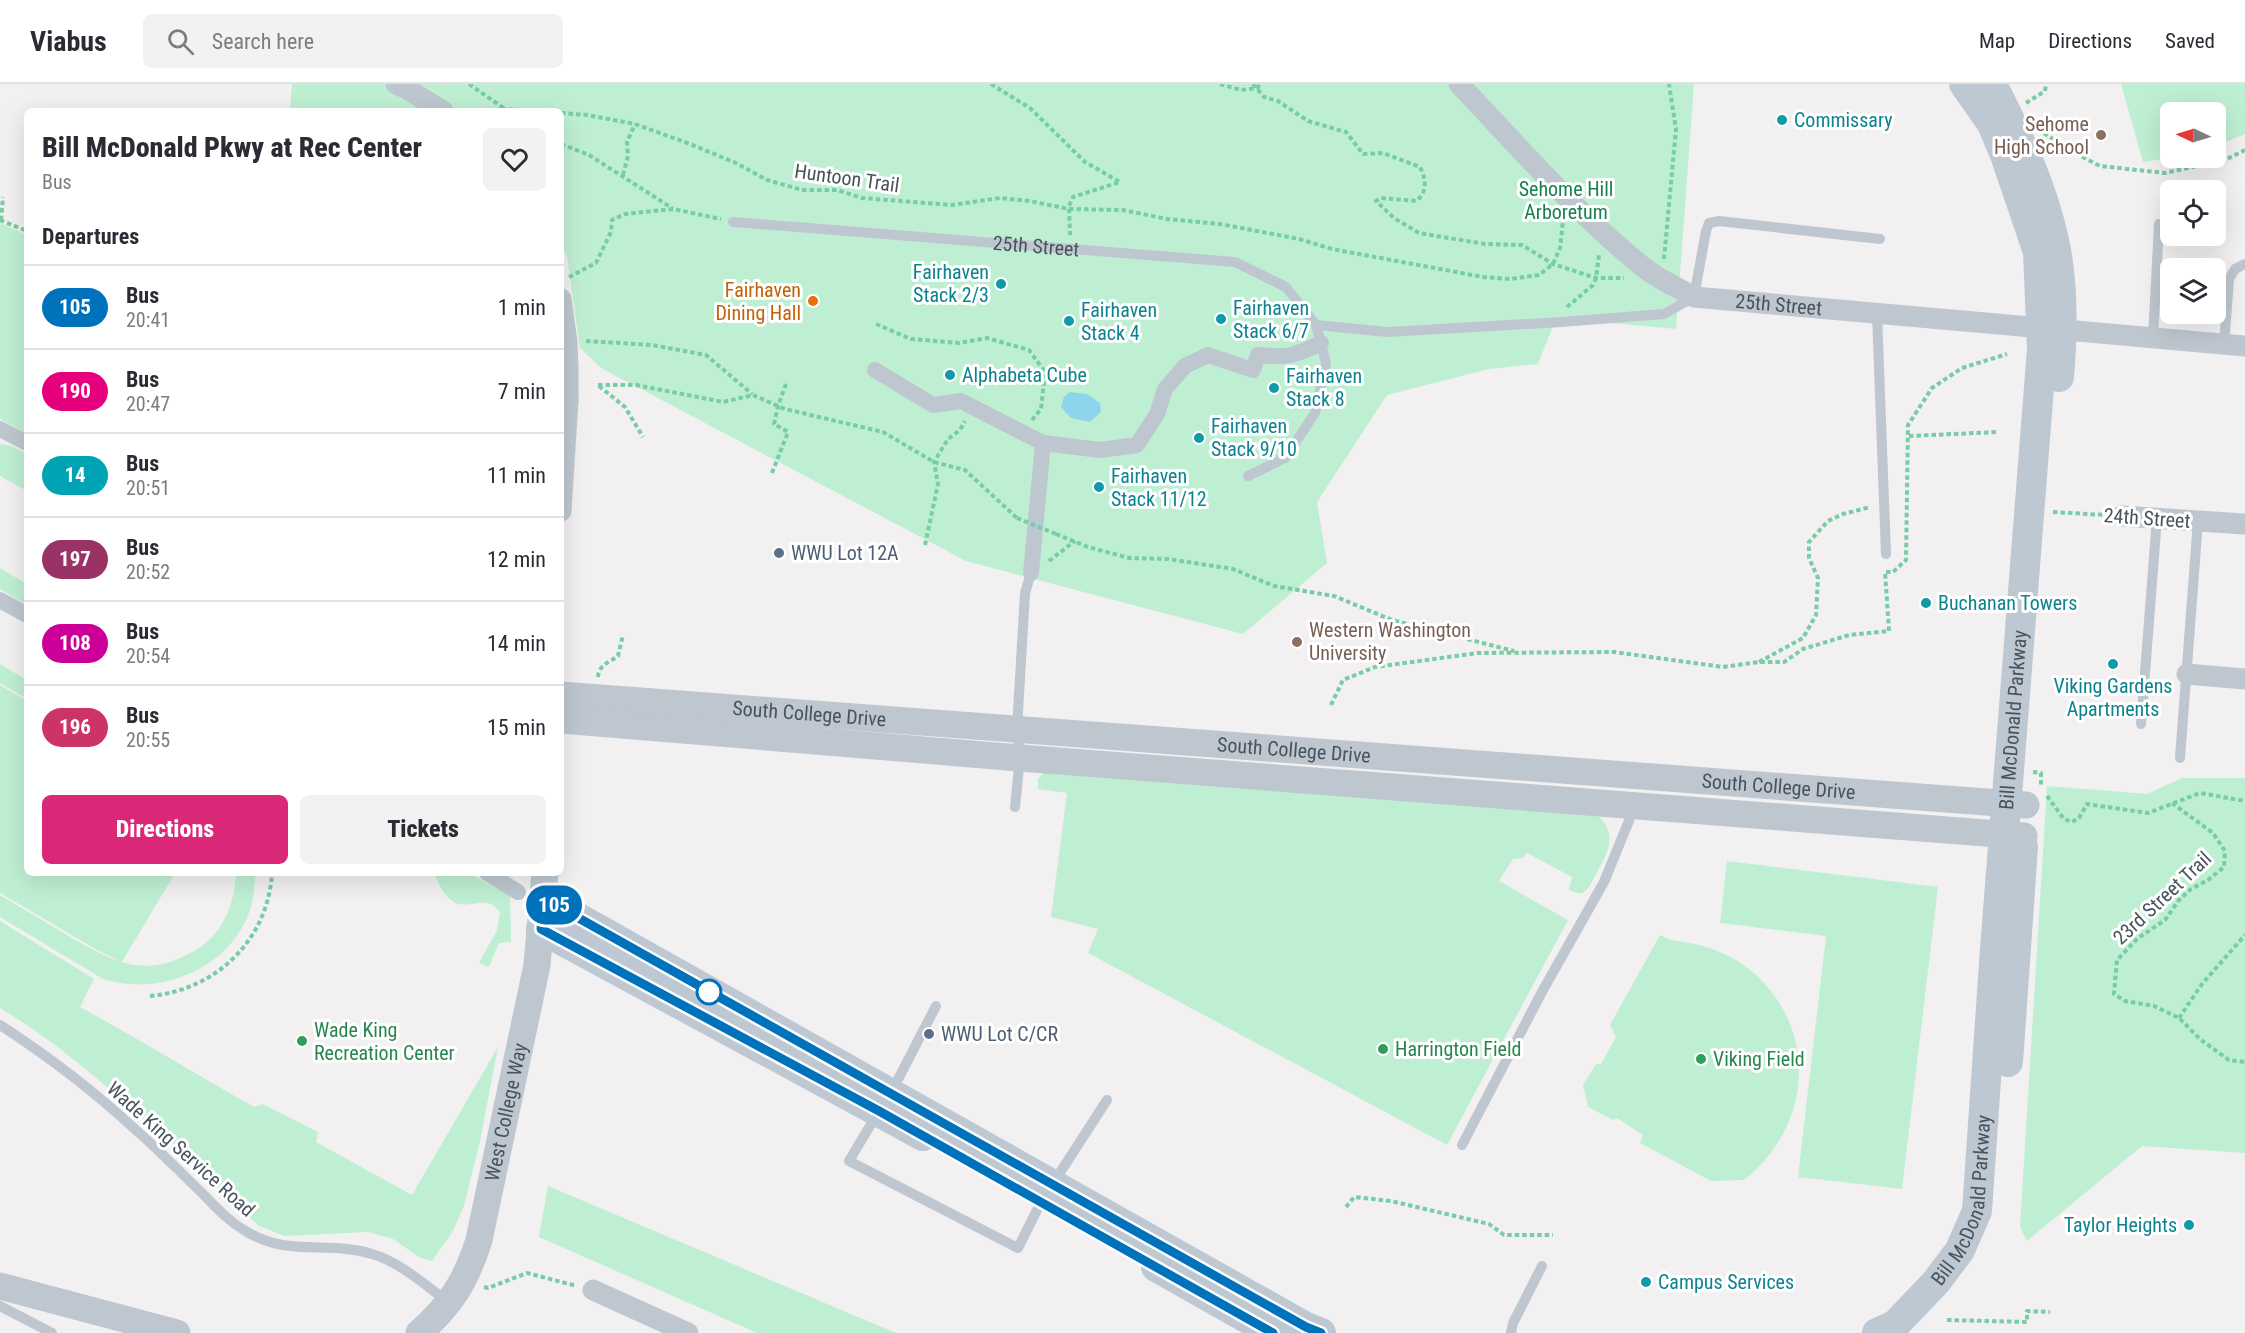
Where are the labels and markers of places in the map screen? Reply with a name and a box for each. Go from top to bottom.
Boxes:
place label: Commissary [1794,108,1893,132]
place label: Sehome High School [1994,112,2089,159]
marker: Commissary [1775,113,1789,127]
marker: Sehome High School [2094,128,2108,142]
place label: Fairhaven Stack 2/3 [913,260,989,307]
marker: Fairhaven Stack 2/3 [994,277,1008,291]
place label: Fairhaven Dining Hall [715,278,801,325]
marker: Fairhaven Dining Hall [806,294,820,308]
place label: Fairhaven Stack 6/7 [1233,296,1309,343]
place label: Fairhaven Stack 4 [1081,298,1157,345]
marker: Fairhaven Stack 6/7 [1214,312,1228,326]
marker: Fairhaven Stack 4 [1062,314,1076,328]
place label: Alphabeta Cube [962,363,1087,387]
place label: Fairhaven Stack 8 [1286,364,1362,411]
marker: Alphabeta Cube [943,368,957,382]
marker: Fairhaven Stack 8 [1267,381,1281,395]
place label: Fairhaven Stack 9/10 [1211,414,1297,461]
marker: Fairhaven Stack 9/10 [1192,431,1206,445]
place label: Fairhaven Stack 11/12 [1111,464,1207,511]
marker: Fairhaven Stack 11/12 [1092,480,1106,494]
place label: WWU Lot 12A [791,541,899,565]
marker: WWU Lot 12A [772,546,786,560]
place label: Buchanan Towers [1938,591,2077,615]
marker: Buchanan Towers [1919,596,1933,610]
place label: Western Washington University [1309,618,1471,665]
marker: Western Washington University [1290,635,1304,649]
marker: Viking Gardens Apartments [2106,657,2120,671]
place label: Viking Gardens Apartments [2054,674,2172,721]
unlabelled marker [696,979,722,1005]
place label: Wade King Recreation Center [314,1018,455,1065]
place label: WWU Lot C/CR [941,1022,1058,1046]
marker: WWU Lot C/CR [922,1027,936,1041]
marker: Wade King Recreation Center [295,1034,309,1048]
place label: Harrington Field [1395,1037,1521,1061]
marker: Harrington Field [1376,1042,1390,1056]
place label: Viking Field [1713,1047,1805,1071]
marker: Viking Field [1694,1052,1708,1066]
place label: Taylor Heights [2064,1213,2177,1237]
marker: Taylor Heights [2182,1218,2196,1232]
place label: Campus Services [1658,1270,1794,1294]
marker: Campus Services [1639,1275,1653,1289]

